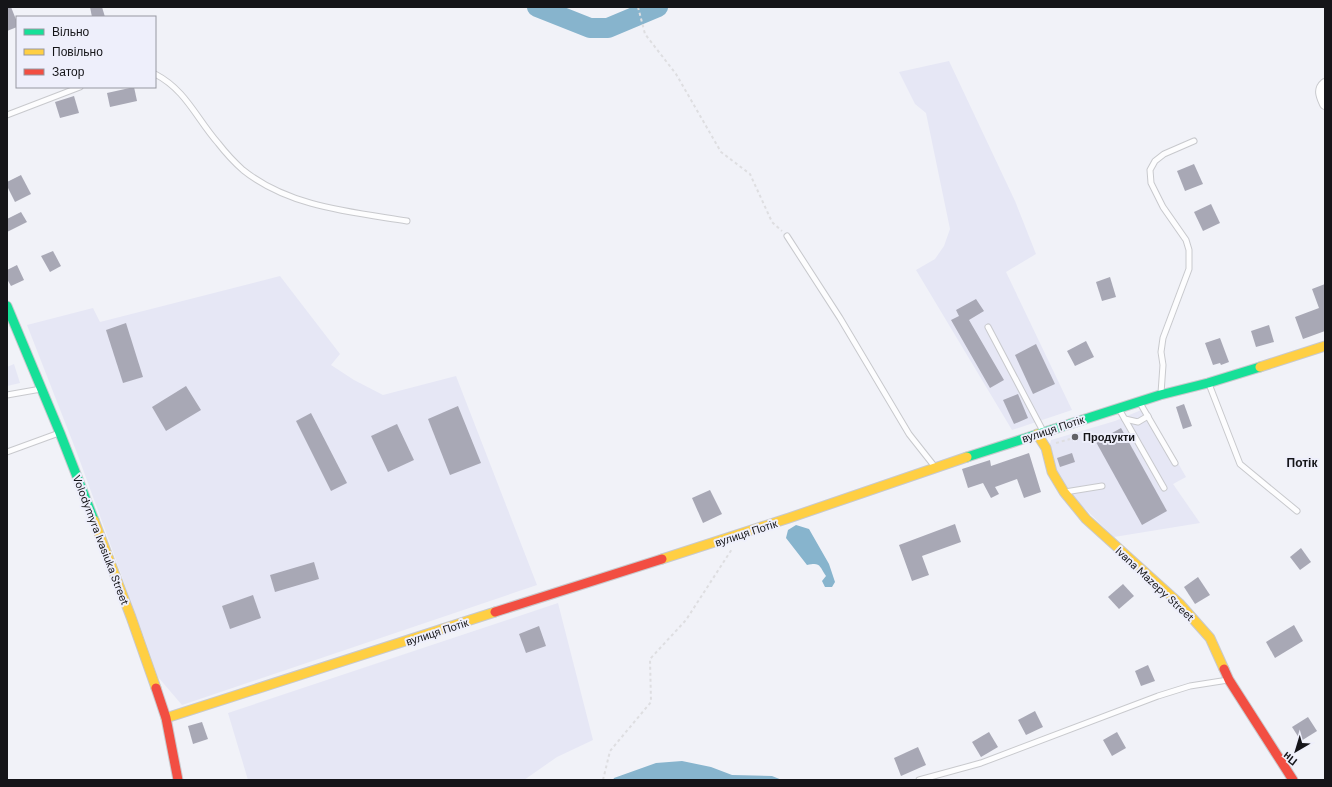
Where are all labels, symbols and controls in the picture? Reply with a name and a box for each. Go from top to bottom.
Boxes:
legend [16,16,156,88]
text: Вільно [52,24,90,40]
text: Повільно [52,44,103,60]
text: Затор [52,64,85,80]
street label: вулиця Потік [1020,412,1086,446]
place label: Продукти [1083,430,1135,444]
marker: Продукти [1070,432,1080,442]
district label: Потік [1287,455,1318,471]
street label: Volodymyra Ivasiuka Street [70,473,132,607]
street label: вулиця Потік [713,516,779,550]
street label: Ivana Mazepy Street [1113,544,1197,624]
street label: вулиця Потік [404,615,470,649]
north arrow [1276,731,1316,771]
text: Пн [1280,749,1300,769]

